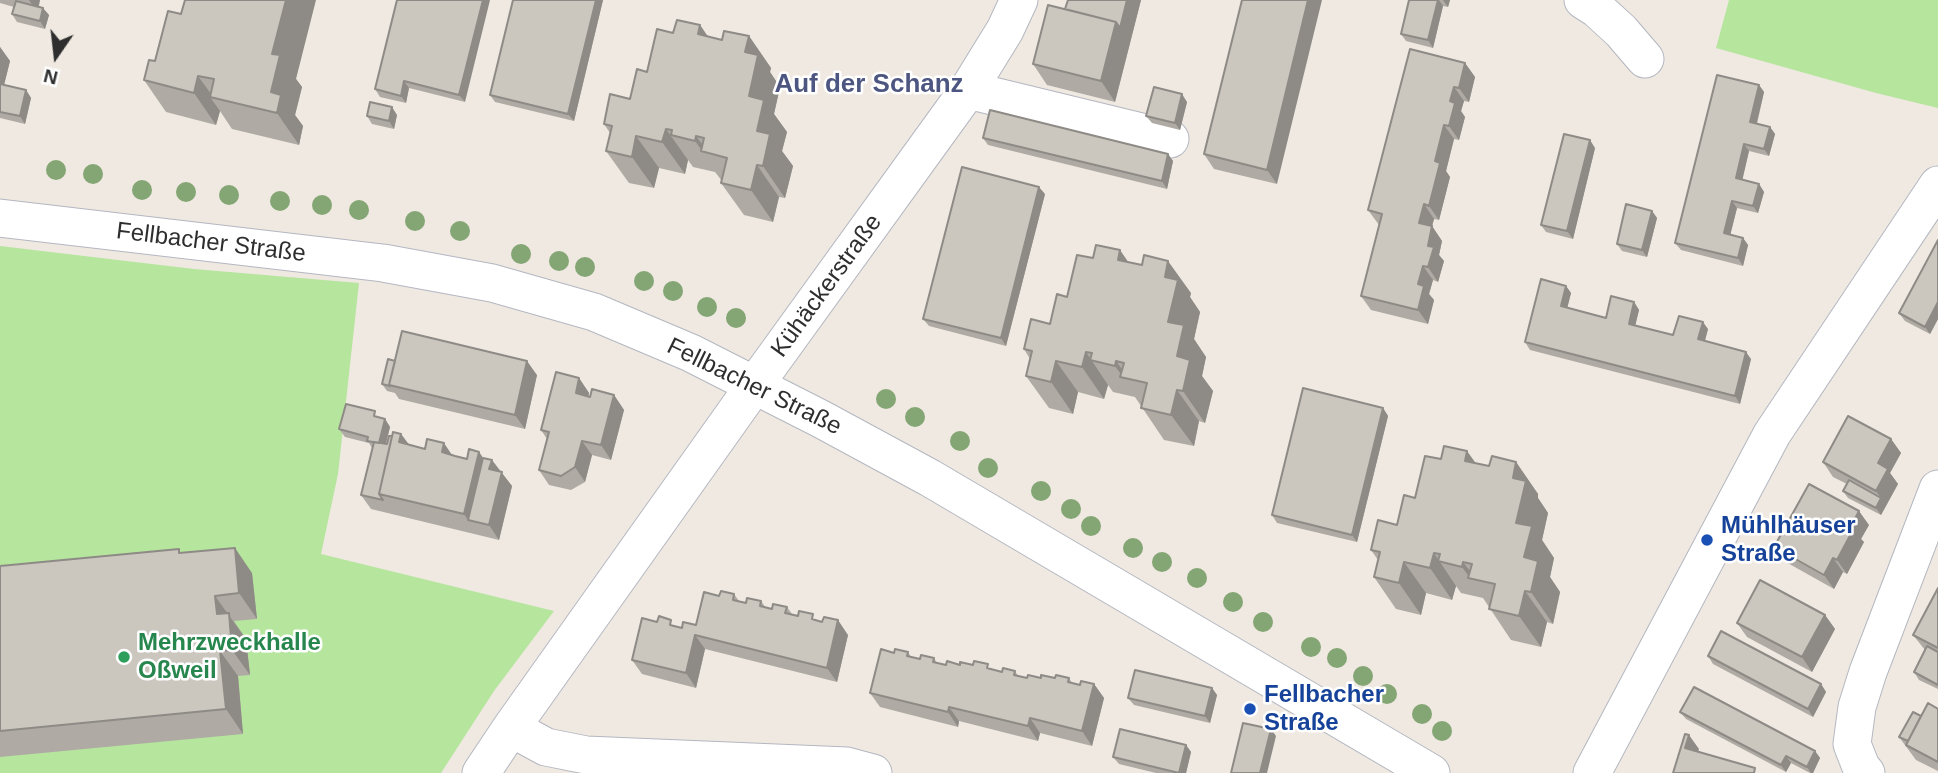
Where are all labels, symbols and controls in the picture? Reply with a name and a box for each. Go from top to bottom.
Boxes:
north arrow [21,21,91,91]
text: N [42,65,60,89]
district label: Auf der Schanz [774,69,964,101]
street label: Kühäckerstraße [766,209,888,363]
street label: Fellbacher Straße [115,217,307,269]
street label: Fellbacher Straße [662,332,846,442]
place label: Mühlhäuser Straße [1721,512,1856,568]
marker: Mühlhäuser Straße [1699,532,1715,548]
place label: Mehrzweckhalle Oßweil [138,629,321,685]
marker: Mehrzweckhalle Oßweil [116,649,132,665]
place label: Fellbacher Straße [1264,681,1384,737]
marker: Fellbacher Straße [1242,701,1258,717]

